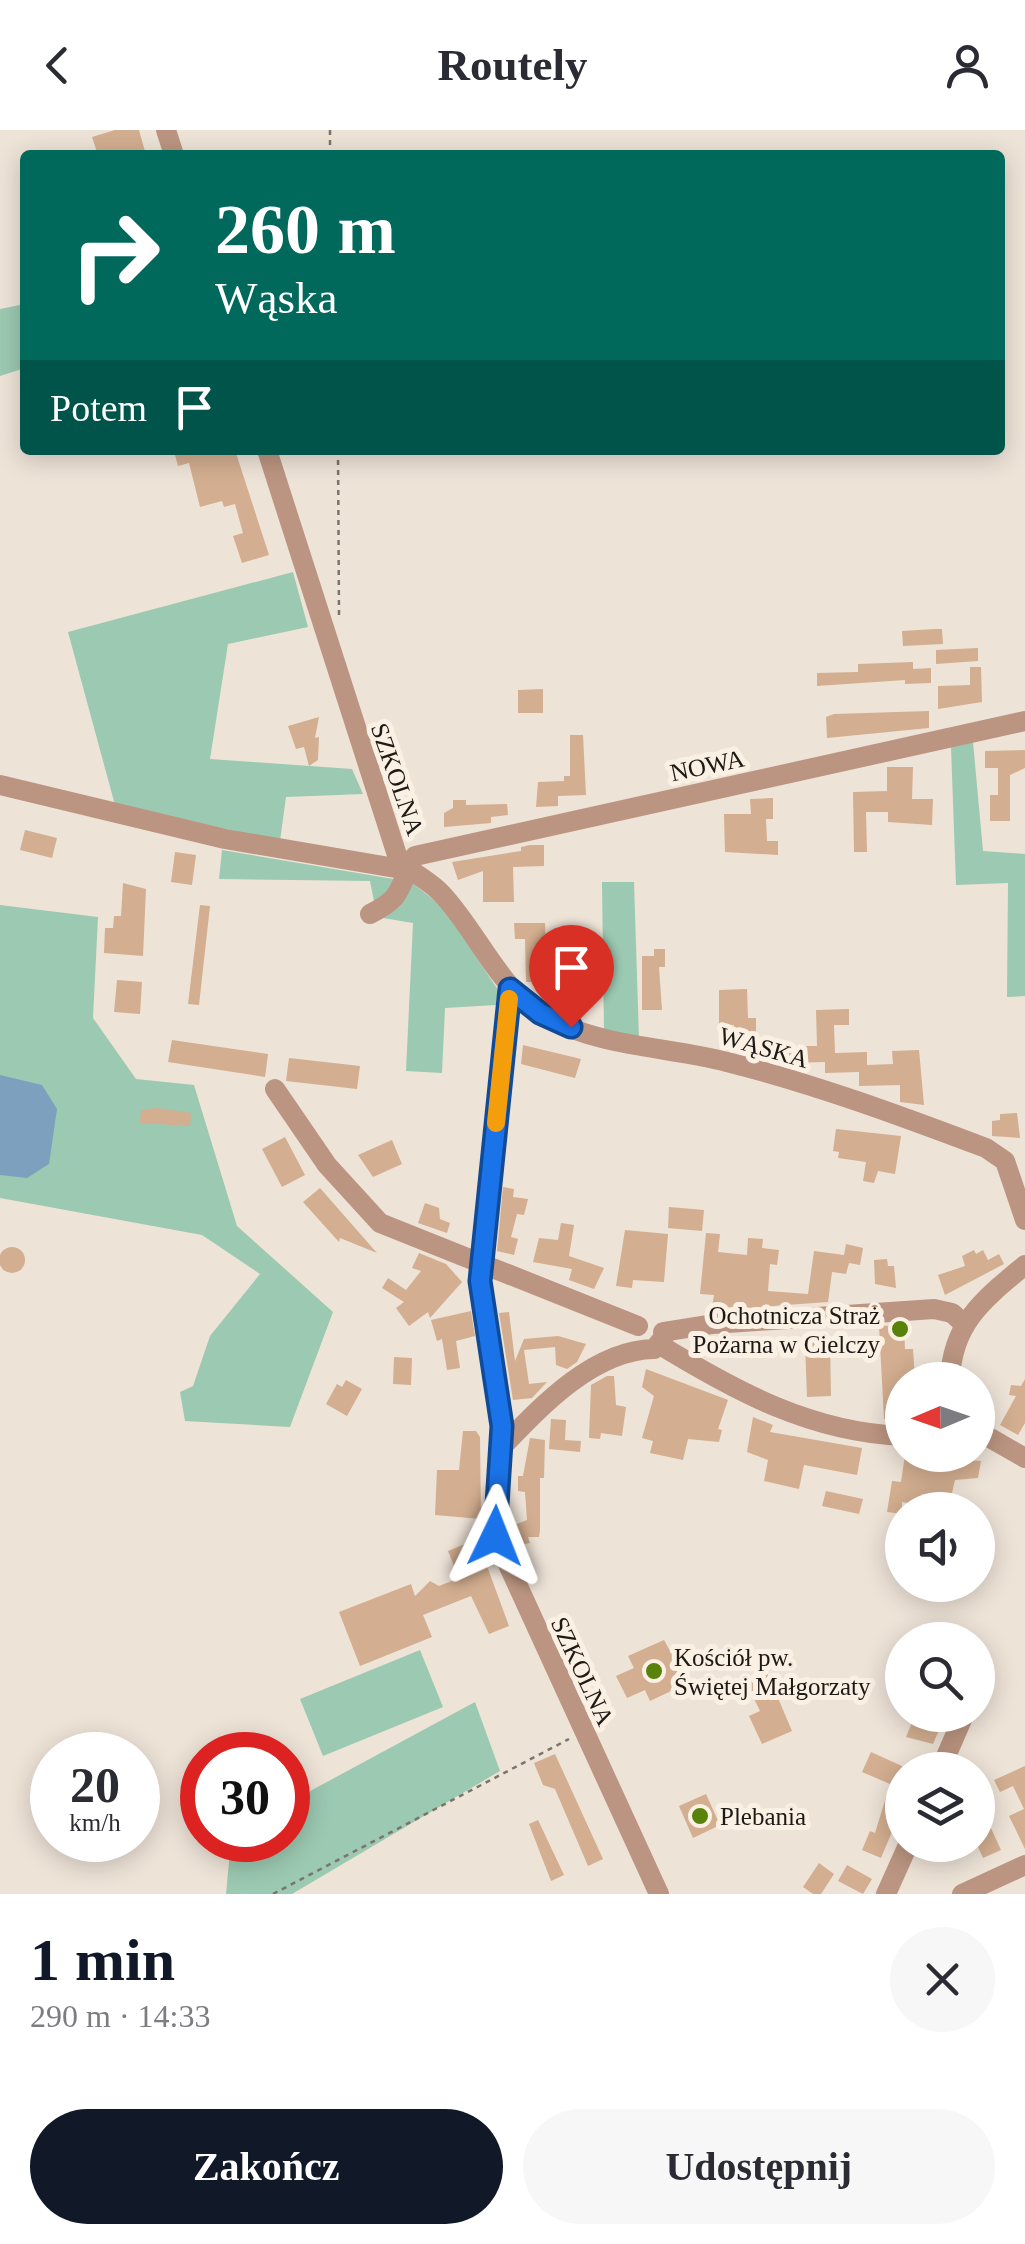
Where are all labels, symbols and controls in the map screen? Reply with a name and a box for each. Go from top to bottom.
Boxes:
icon: back [30,38,85,93]
icon: person [940,38,995,93]
text: Routely [438,40,588,90]
icon: right [50,190,180,320]
text: 260 m [215,191,396,268]
text: Wąska [215,273,337,323]
icon: arrive [167,380,222,435]
text: Potem [50,387,147,429]
street label: SZKOLNA [366,720,429,839]
street label: NOWA [668,744,747,786]
pin [529,925,614,1028]
icon: arrive [544,940,599,995]
street label: WĄSKA [716,1022,812,1073]
place label: Ochotnicza Straż Pożarna w Cielczy [693,1302,880,1358]
marker: Ochotnicza Straż Pożarna w Cielczy [889,1318,911,1340]
north arrow [885,1362,995,1472]
map controls [885,1362,995,1862]
position arrow [443,1484,547,1588]
button: sound [885,1492,995,1602]
street label: SZKOLNA [546,1613,619,1730]
button: search [885,1622,995,1732]
place label: Kościół pw. Świętej Małgorzaty [674,1644,871,1700]
marker: Kościół pw. Świętej Małgorzaty [643,1660,665,1682]
speed limit sign: 30 [180,1732,310,1862]
button: layers [885,1752,995,1862]
text: 20 [70,1757,120,1813]
place label: Plebania [720,1803,806,1830]
marker: Plebania [689,1805,711,1827]
text: km/h [69,1809,121,1836]
text: 1 min [30,1927,175,1993]
button: close [890,1927,995,2032]
text: 290 m · 14:33 [30,1998,210,2034]
button: Zakończ [30,2109,503,2224]
button: Udostępnij [523,2109,995,2224]

